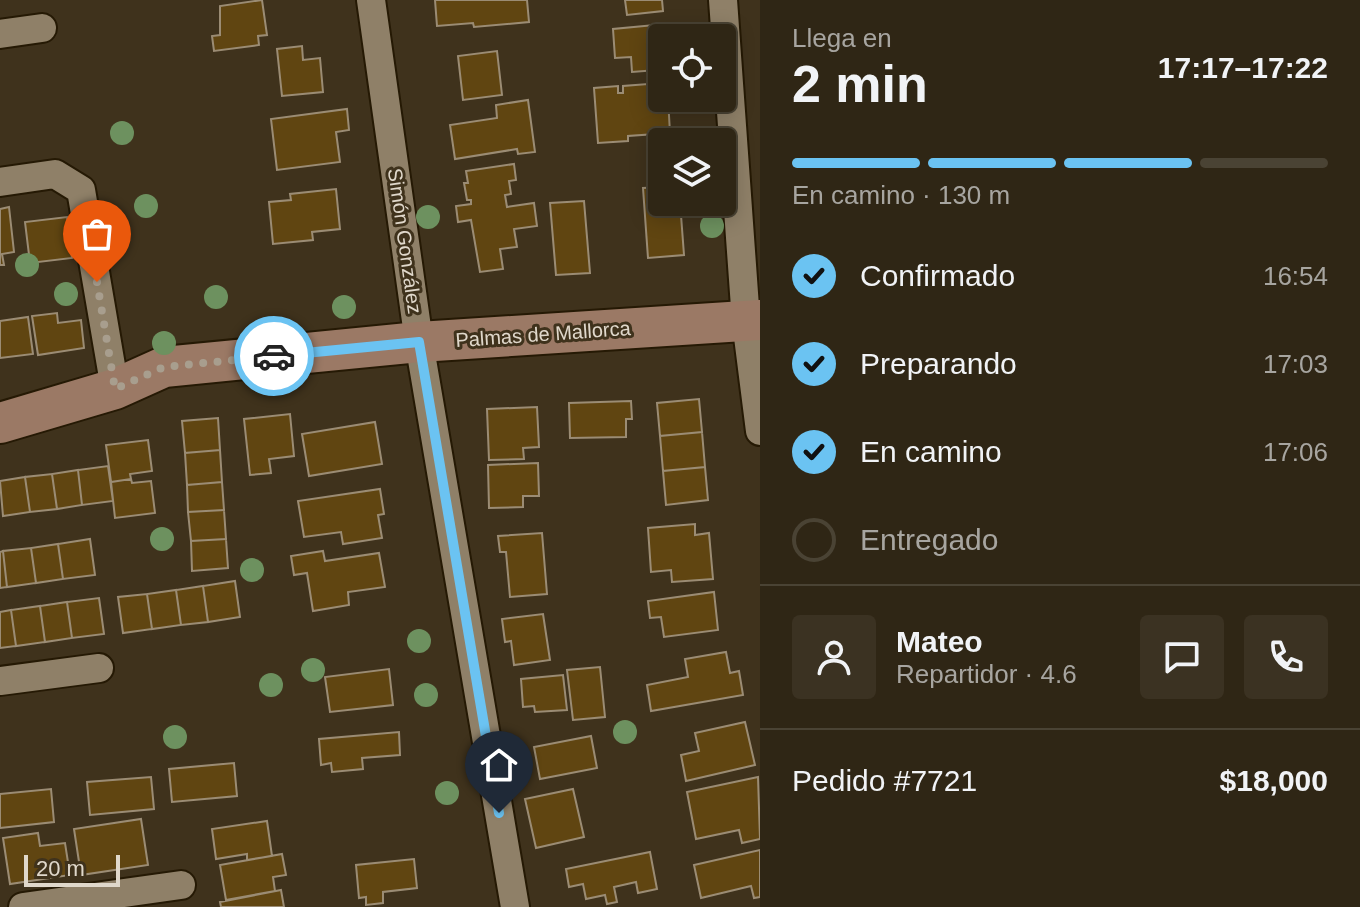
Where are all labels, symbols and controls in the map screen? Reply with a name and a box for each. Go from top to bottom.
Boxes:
text: Llega en [792,23,892,53]
map controls [648,24,736,216]
button: locate [648,24,736,112]
text: 17:17–17:22 [1158,51,1328,84]
text: 2 min [792,55,928,113]
button: layers [648,128,736,216]
street label: Simón González [384,167,426,315]
text: En camino · 130 m [792,180,1010,210]
pin [63,200,131,282]
icon: bag [75,212,119,256]
icon: check [792,254,836,298]
text: Confirmado [860,259,1015,292]
text: 16:54 [1263,261,1328,291]
courier [234,316,314,396]
street label: Palmas de Mallorca [455,317,632,351]
icon: car [252,334,296,378]
icon: check [792,342,836,386]
text: Preparando [860,347,1017,380]
text: 17:03 [1263,349,1328,379]
icon: check [792,430,836,474]
text: En camino [860,435,1002,468]
text: 17:06 [1263,437,1328,467]
text: Entregado [860,523,998,556]
button: person [792,615,876,699]
button: chat [1140,615,1224,699]
button: phone [1244,615,1328,699]
text: Mateo [896,625,983,658]
text: Repartidor · 4.6 [896,659,1077,689]
pin [465,731,533,813]
icon: home [477,743,521,787]
text: Pedido #7721 [792,764,977,797]
text: $18,000 [1220,764,1328,797]
scale bar [24,851,120,887]
text: 20 m [36,856,85,881]

